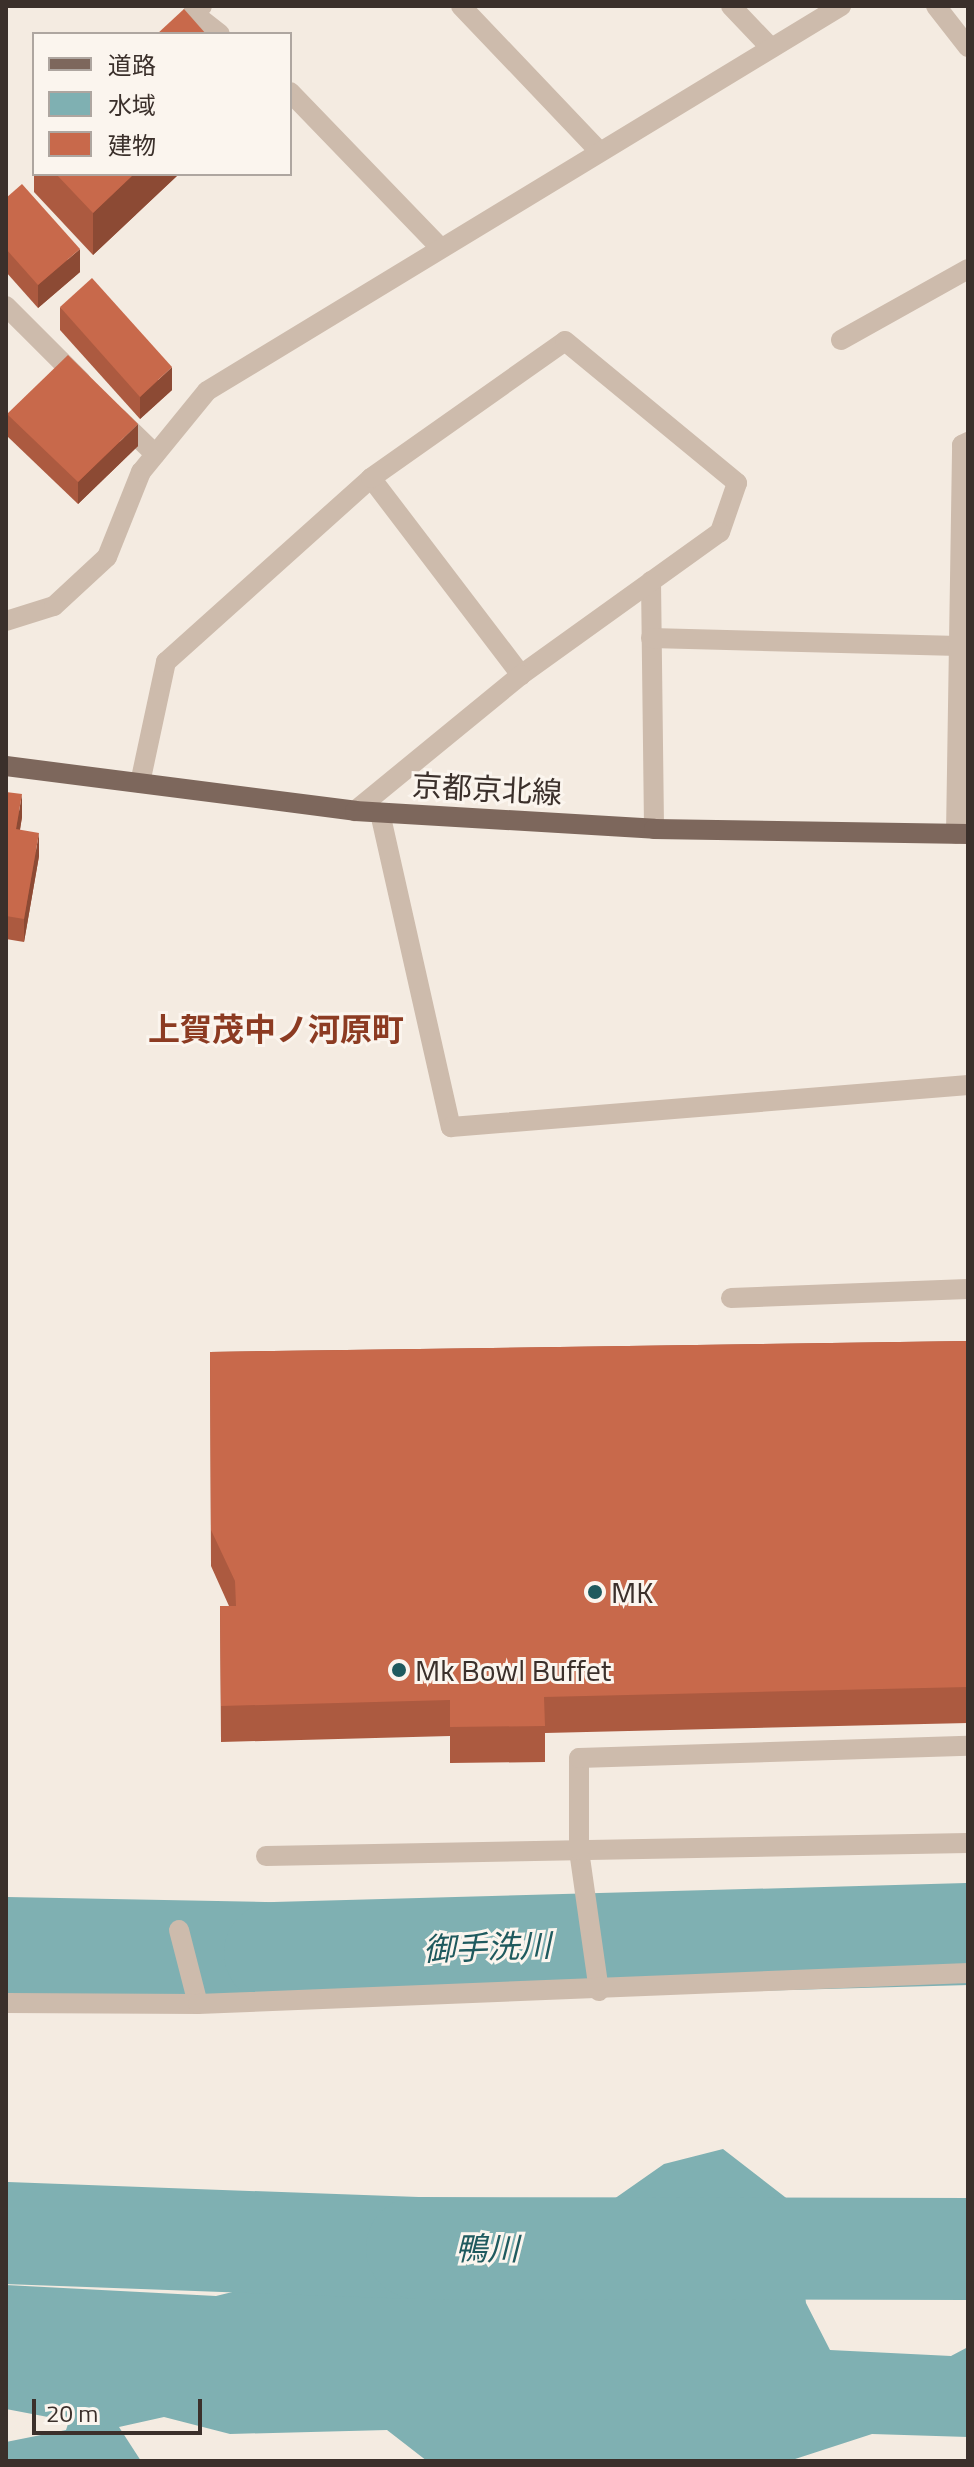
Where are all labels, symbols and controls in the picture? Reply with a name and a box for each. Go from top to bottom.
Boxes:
legend [32,32,292,176]
text: 道路 [108,47,156,83]
text: 水域 [108,87,156,123]
text: 建物 [108,127,156,163]
street label: 京都京北線 [411,767,563,811]
district label: 上賀茂中ノ河原町 [148,1010,404,1048]
place label: MK [611,1574,653,1610]
marker: MK [586,1583,604,1601]
place label: Mk Bowl Buffet [415,1652,611,1688]
marker: Mk Bowl Buffet [390,1661,408,1679]
water label: 御手洗川 [422,1926,552,1968]
water label: 鴨川 [455,2229,519,2267]
scale bar [36,2383,206,2433]
text: 20 m [46,2395,98,2431]

